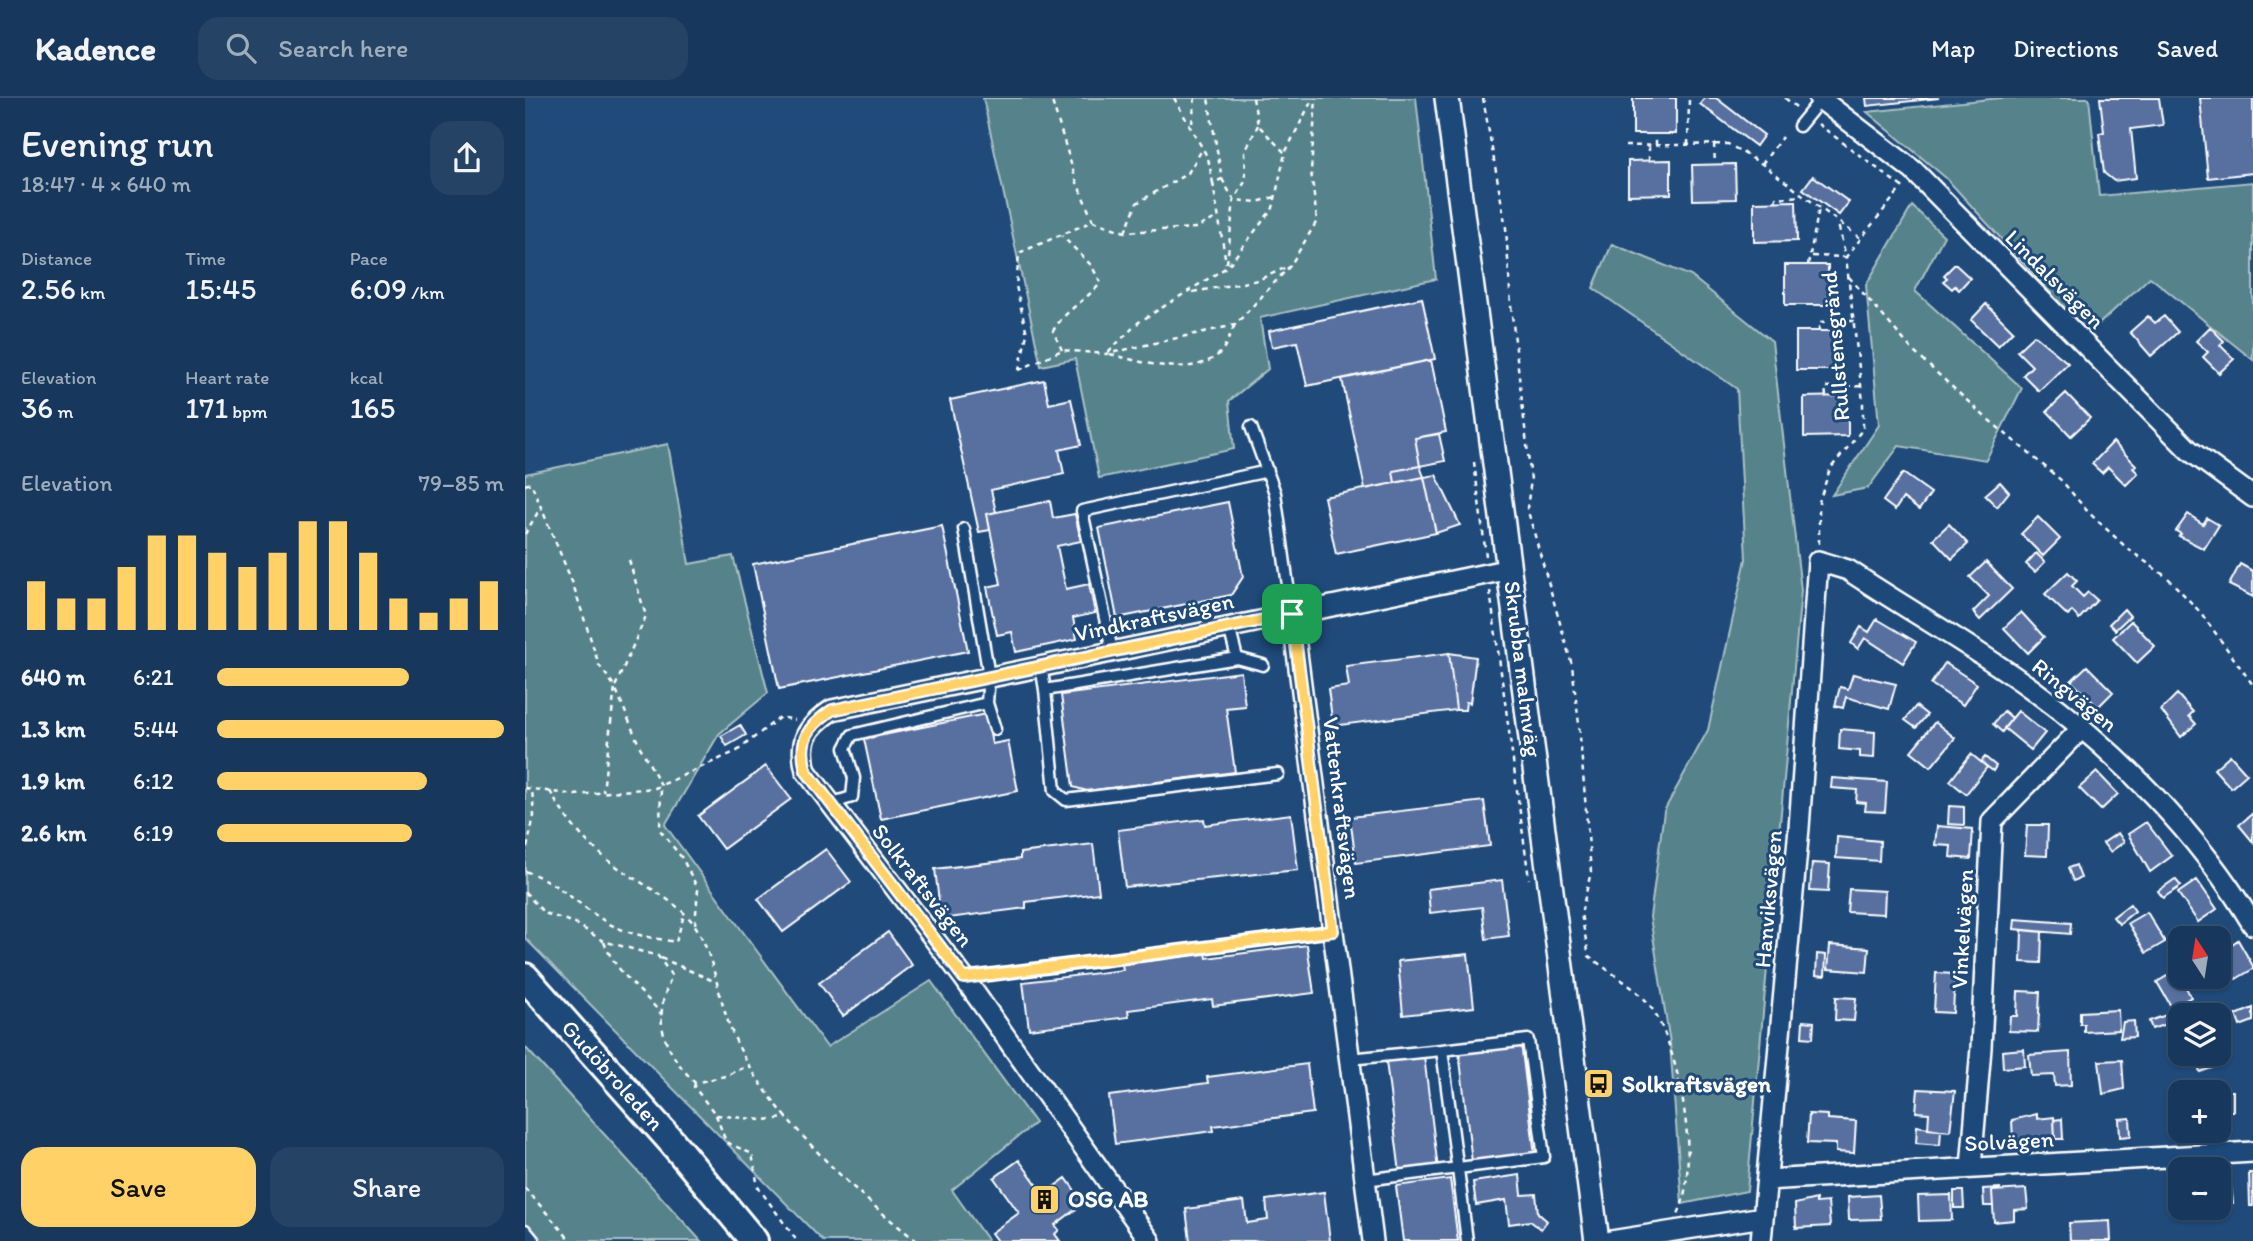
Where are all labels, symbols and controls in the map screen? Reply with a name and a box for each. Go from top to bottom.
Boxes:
search box [198,17,688,80]
text: Kadence [35,29,156,68]
icon: search [222,29,260,67]
text: Search here [278,32,409,64]
text: Map [1931,34,1975,63]
text: Directions [2013,34,2119,63]
text: Saved [2157,34,2218,63]
text: Evening run [21,121,214,167]
button: share [430,121,504,195]
text: 18:47 · 4 × 640 m [21,170,191,198]
street label: Lindalsvägen [1999,223,2111,335]
text: Distance [21,247,92,270]
text: Time [185,247,226,270]
text: Pace [350,247,388,270]
text: 2.56 [21,270,76,307]
text: 15:45 [185,270,256,307]
text: 6:09 [350,270,407,307]
street label: Rullstensgränd [1814,270,1855,422]
text: km [76,281,105,304]
text: /km [407,281,444,304]
text: Elevation [21,366,97,389]
text: Heart rate [185,366,269,389]
text: kcal [350,366,383,389]
text: 36 [21,389,53,426]
text: 171 [185,389,228,426]
text: 165 [350,389,395,426]
text: m [53,400,74,423]
text: bpm [228,400,268,423]
text: Elevation [21,469,112,497]
text: 79–85 m [419,469,504,497]
street label: Skrubba malmväg [1498,579,1548,759]
pin [1262,584,1322,644]
street label: Vindkraftsvägen [1072,586,1236,648]
icon: arrive [1273,595,1311,633]
street label: Ringvägen [2027,652,2123,738]
text: 640 m [21,663,86,691]
text: 6:21 [133,663,174,691]
text: 1.3 km [21,715,85,743]
text: 5:44 [133,715,178,743]
street label: Vattenkraftsvägen [1317,715,1367,901]
text: 1.9 km [21,767,85,795]
text: 6:12 [133,767,174,795]
street label: Solkraftsvägen [866,818,980,952]
text: 2.6 km [21,819,87,847]
text: 6:19 [133,819,174,847]
street label: Hanviksvägen [1748,829,1788,969]
street label: Vinkelvägen [1945,868,1979,990]
north arrow [2168,926,2231,989]
map controls [2168,926,2231,1220]
button: layers [2168,1003,2231,1066]
street label: Gudöbroleden [556,1014,670,1136]
bus stop icon: Solkraftsvägen [1582,1067,1616,1101]
place label: Solkraftsvägen [1622,1070,1772,1098]
button: + [2168,1080,2231,1143]
street label: Solvägen [1964,1125,2054,1157]
button: Save [21,1147,256,1227]
button: Share [270,1147,504,1227]
button: − [2168,1157,2231,1220]
building icon: OSG AB [1028,1182,1062,1216]
place label: OSG AB [1068,1185,1148,1213]

